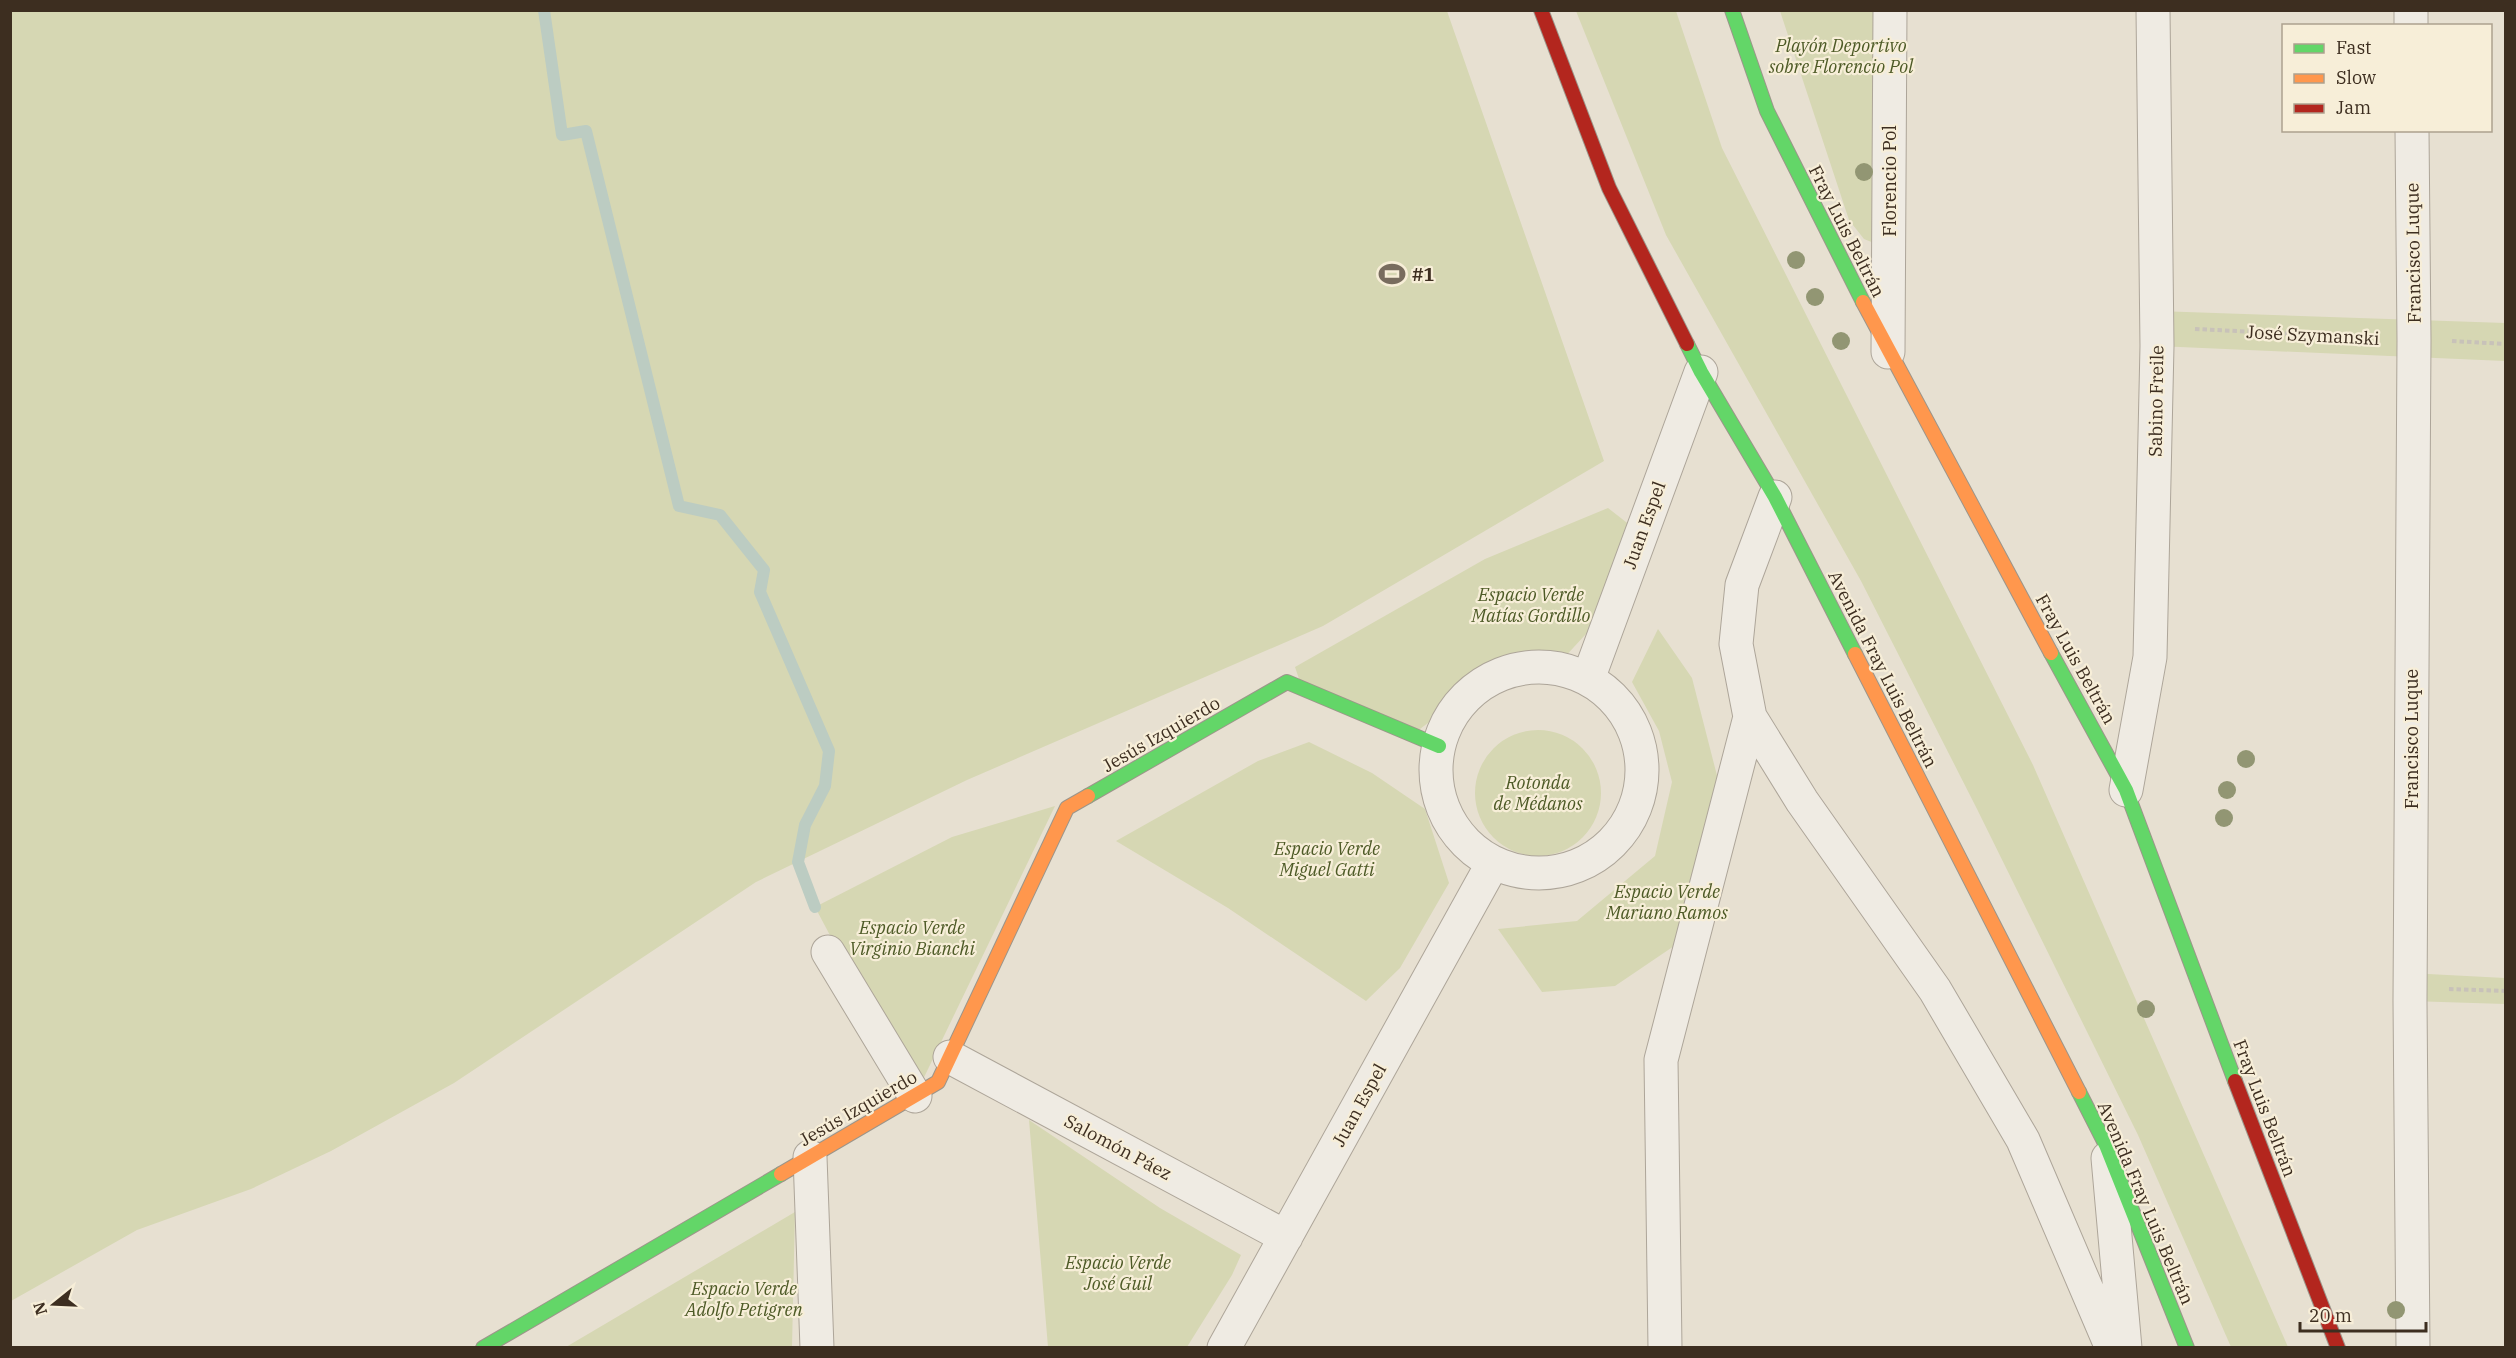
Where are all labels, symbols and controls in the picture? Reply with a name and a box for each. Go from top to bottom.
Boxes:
legend [2282,24,2492,132]
park label: Playón Deportivo sobre Florencio Pol [1769,34,1914,78]
text: Fast [2336,36,2371,59]
text: Slow [2336,66,2376,89]
text: Jam [2336,96,2371,119]
street label: Florencio Pol [1878,125,1901,237]
street label: Fray Luis Beltrán [1804,161,1890,301]
street label: Francisco Luque [2400,183,2426,323]
sports icon: #1 [1377,259,1407,289]
place label: #1 [1412,263,1435,286]
street label: José Szymanski [2246,320,2381,350]
street label: Sabino Freile [2144,345,2168,457]
street label: Juan Espel [1618,478,1670,572]
street label: Avenida Fray Luis Beltrán [1823,566,1943,772]
park label: Espacio Verde Matías Gordillo [1471,583,1591,627]
street label: Fray Luis Beltrán [2031,590,2121,728]
street label: Francisco Luque [2400,669,2423,809]
street label: Jesús Izquierdo [1098,691,1224,777]
park label: Rotonda de Médanos [1493,771,1583,815]
park label: Espacio Verde Miguel Gatti [1273,837,1380,881]
park label: Espacio Verde Mariano Ramos [1605,880,1728,924]
park label: Espacio Verde Virginio Bianchi [849,916,975,960]
street label: Fray Luis Beltrán [2228,1036,2302,1180]
street label: Juan Espel [1327,1059,1391,1151]
street label: Jesús Izquierdo [795,1065,921,1151]
street label: Avenida Fray Luis Beltrán [2093,1098,2199,1308]
street label: Salomón Páez [1060,1109,1176,1185]
park label: Espacio Verde José Guil [1064,1251,1171,1295]
north arrow [24,1274,84,1334]
park label: Espacio Verde Adolfo Petigren [684,1277,804,1321]
scale bar [2300,1295,2426,1333]
text: N [28,1300,51,1318]
text: 20 m [2309,1304,2352,1327]

